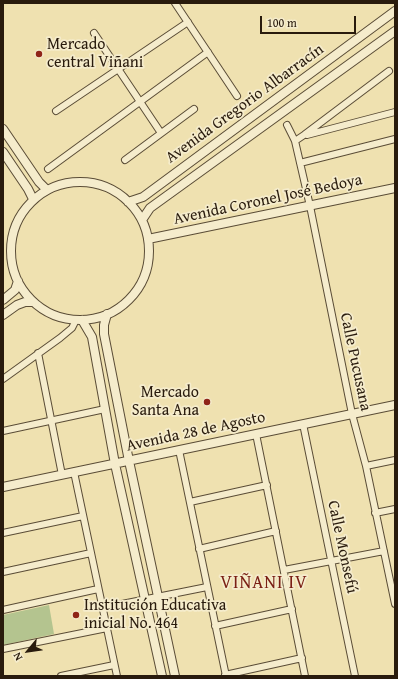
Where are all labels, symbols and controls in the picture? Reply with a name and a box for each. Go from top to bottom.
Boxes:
scale bar [262,8,358,34]
text: 100 m [267,14,297,31]
place label: Mercado central Viñani [47,35,143,73]
street label: Avenida Gregorio Albarracín [162,40,328,168]
marker: Mercado central Viñani [34,49,44,59]
street label: Avenida Coronel José Bedoya [172,171,364,229]
street label: Calle Pucusana [335,311,375,413]
place label: Mercado Santa Ana [132,383,199,421]
marker: Mercado Santa Ana [202,397,212,407]
street label: Avenida 28 de Agosto [125,408,267,456]
street label: Calle Monsefú [323,499,361,595]
district label: VIÑANI IV [220,572,308,594]
place label: Institución Educativa inicial No. 464 [84,596,226,634]
marker: Institución Educativa inicial No. 464 [71,610,81,620]
north arrow [8,631,48,671]
text: N [9,650,26,664]

